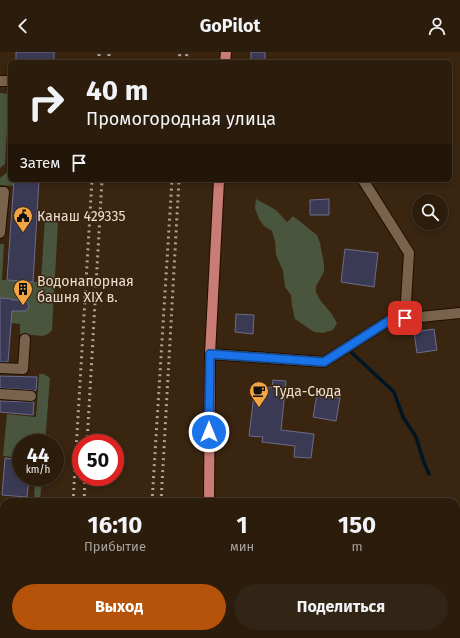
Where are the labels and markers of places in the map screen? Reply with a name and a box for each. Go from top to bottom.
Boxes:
public building icon: Канаш 429335 [12,205,34,233]
place label: Канаш 429335 [37,208,126,225]
place label: Водонапорная башня XIX в. [37,273,134,306]
building icon: Водонапорная башня XIX в. [12,278,34,306]
pin [388,301,422,335]
cafe icon: Туда-Сюда [248,380,270,408]
place label: Туда-Сюда [273,383,341,400]

